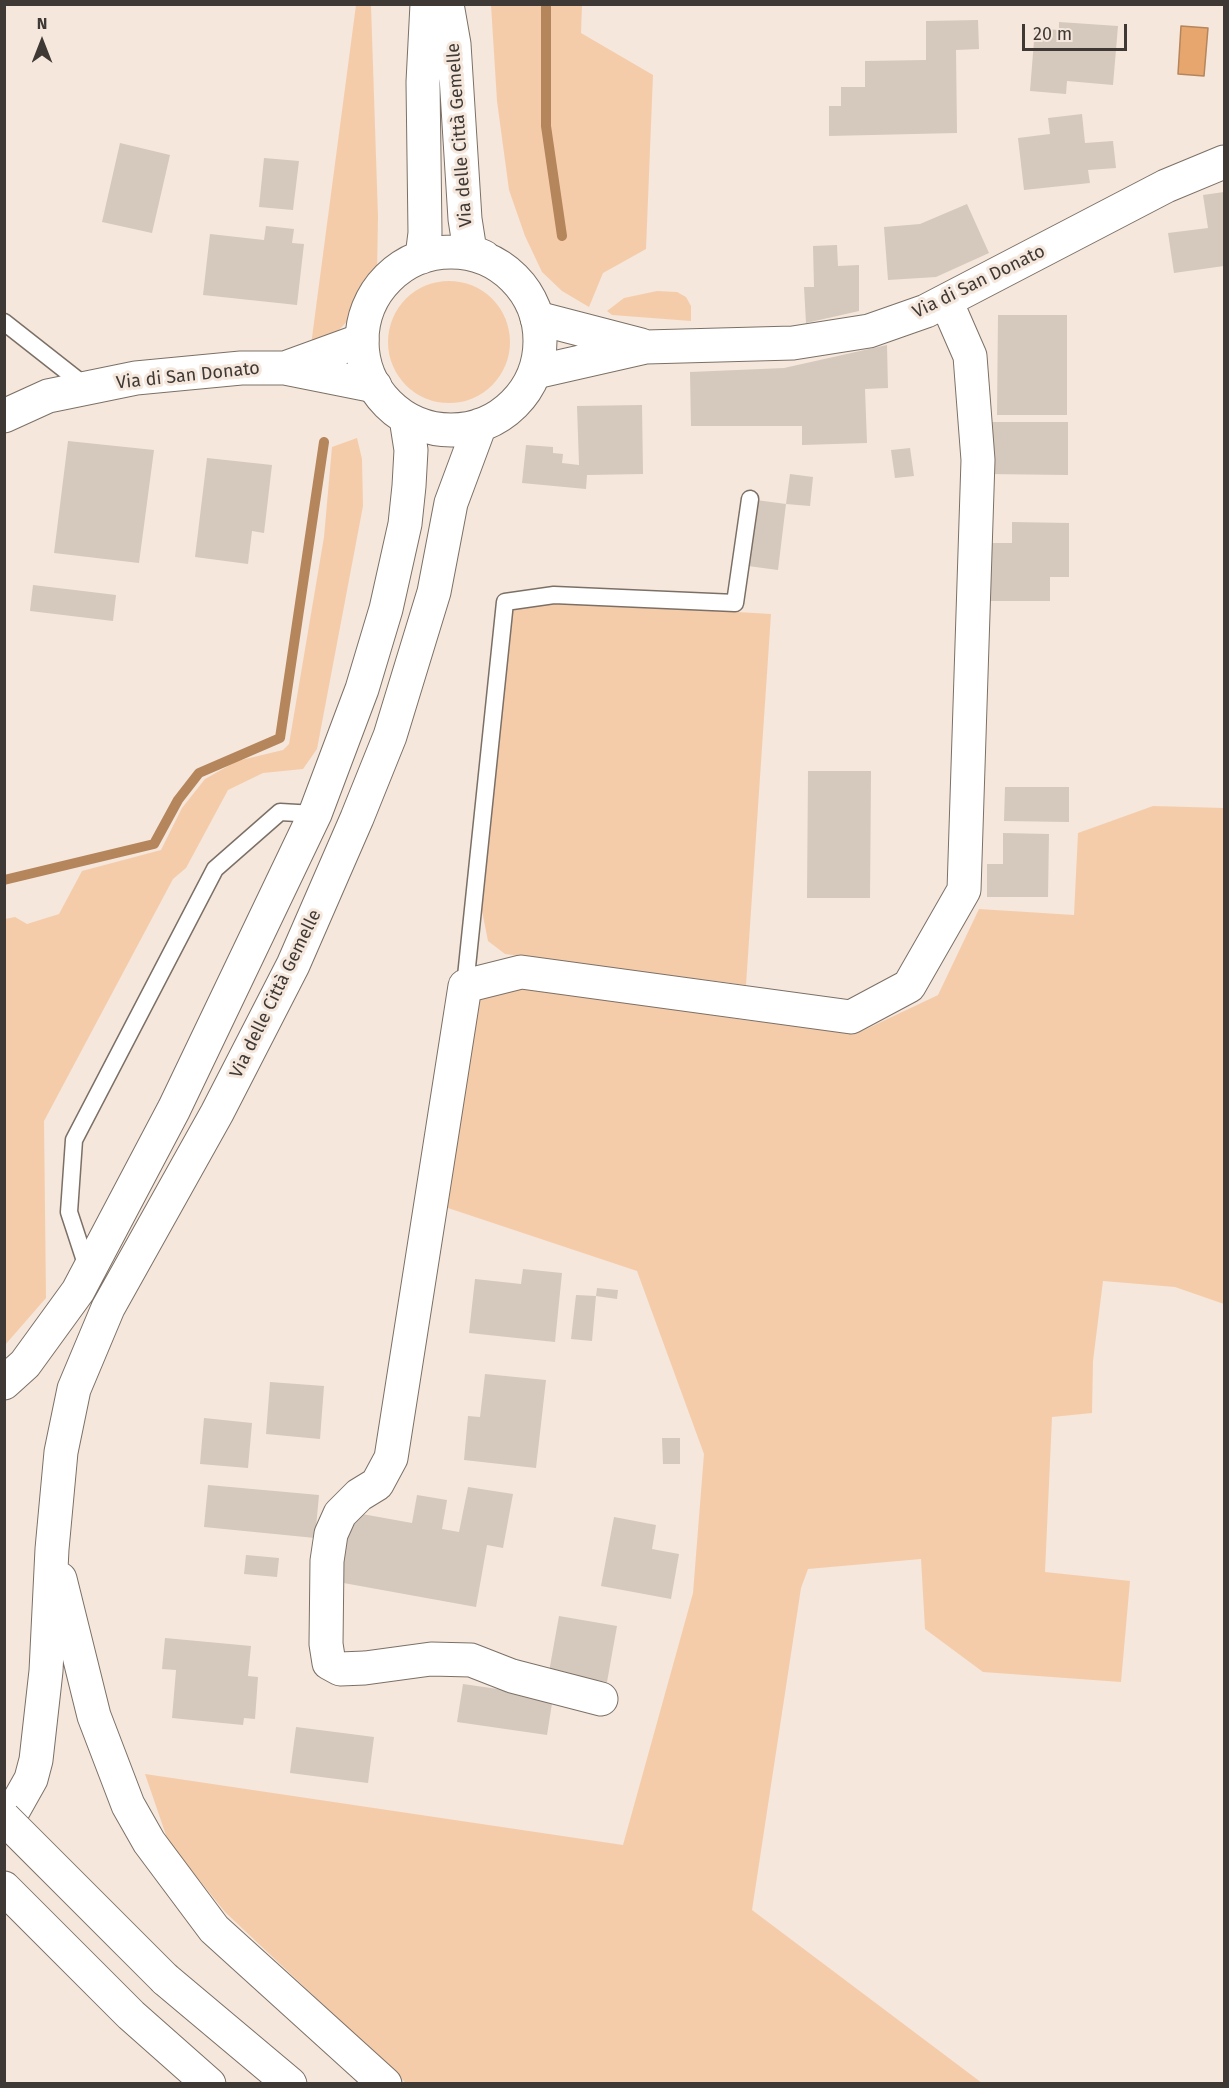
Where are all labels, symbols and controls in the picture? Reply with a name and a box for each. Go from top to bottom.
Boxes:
north arrow [12,12,72,72]
scale bar [1025,12,1130,50]
text: N [37,14,47,33]
text: 20 m [1033,23,1072,45]
street label: Via delle Città Gemelle [443,42,477,228]
street label: Via di San Donato [909,241,1049,323]
street label: Via di San Donato [115,358,261,394]
street label: Via delle Città Gemelle [226,906,326,1082]

